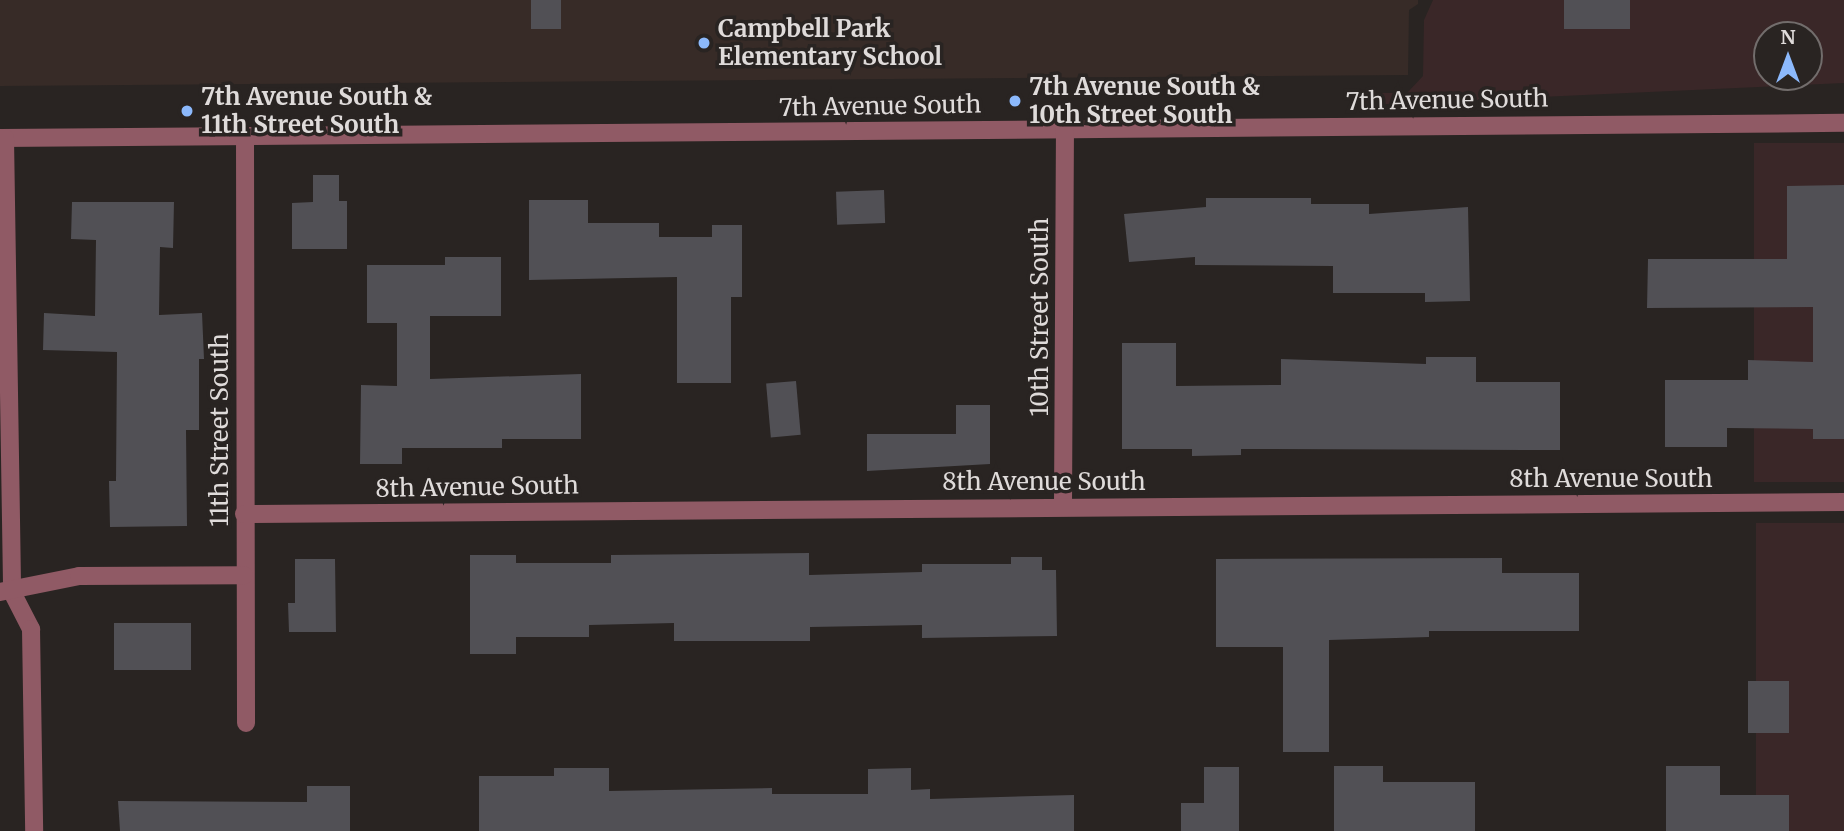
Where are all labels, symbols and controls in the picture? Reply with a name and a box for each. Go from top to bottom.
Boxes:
place label: Campbell Park Elementary School [718,15,942,71]
north arrow [1753,21,1823,91]
text: N [1780,25,1796,49]
marker: Campbell Park Elementary School [696,35,712,51]
place label: 7th Avenue South & 10th Street South [1029,73,1260,129]
place label: 7th Avenue South & 11th Street South [201,83,432,139]
street label: 7th Avenue South [1346,84,1548,116]
street label: 7th Avenue South [779,90,981,122]
marker: 7th Avenue South & 10th Street South [1007,93,1023,109]
marker: 7th Avenue South & 11th Street South [179,103,195,119]
street label: 10th Street South [1026,218,1054,416]
street label: 11th Street South [206,333,234,527]
street label: 8th Avenue South [1509,465,1713,493]
street label: 8th Avenue South [942,468,1146,496]
street label: 8th Avenue South [375,471,579,503]

